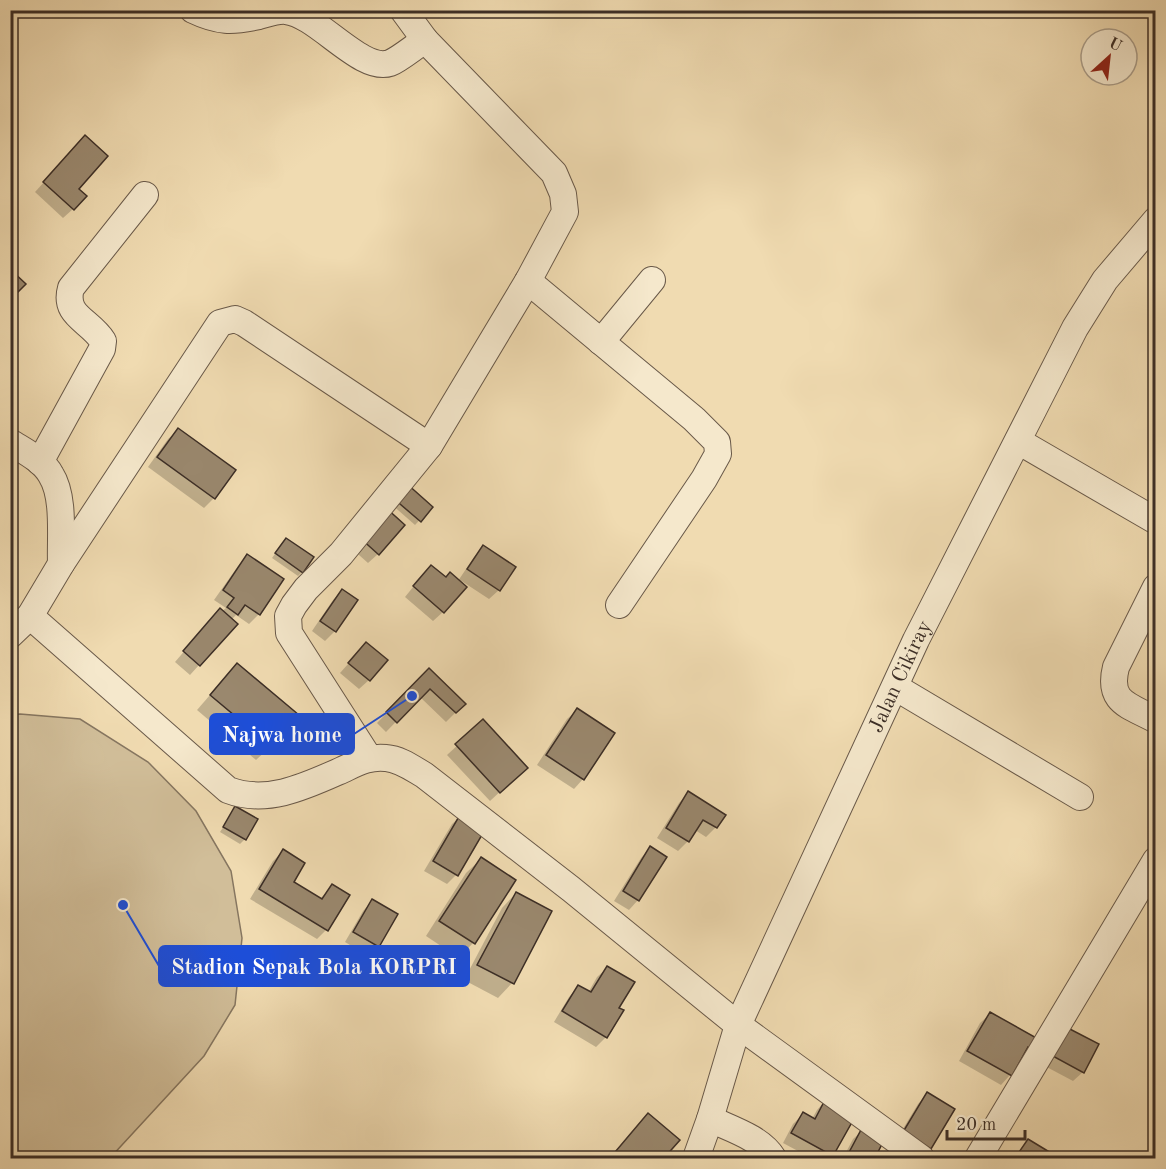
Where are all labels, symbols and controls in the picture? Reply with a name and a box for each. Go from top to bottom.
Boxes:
north arrow [1079,27,1139,87]
text: U [1106,35,1124,56]
street label: Jalan Cikiray [866,617,936,736]
callout: Najwa home [210,714,354,754]
text: Najwa home [222,725,342,747]
callout: Stadion Sepak Bola KORPRI [159,946,469,986]
text: Stadion Sepak Bola KORPRI [171,957,457,979]
scale bar [947,1103,1025,1141]
text: 20 m [956,1116,996,1134]

